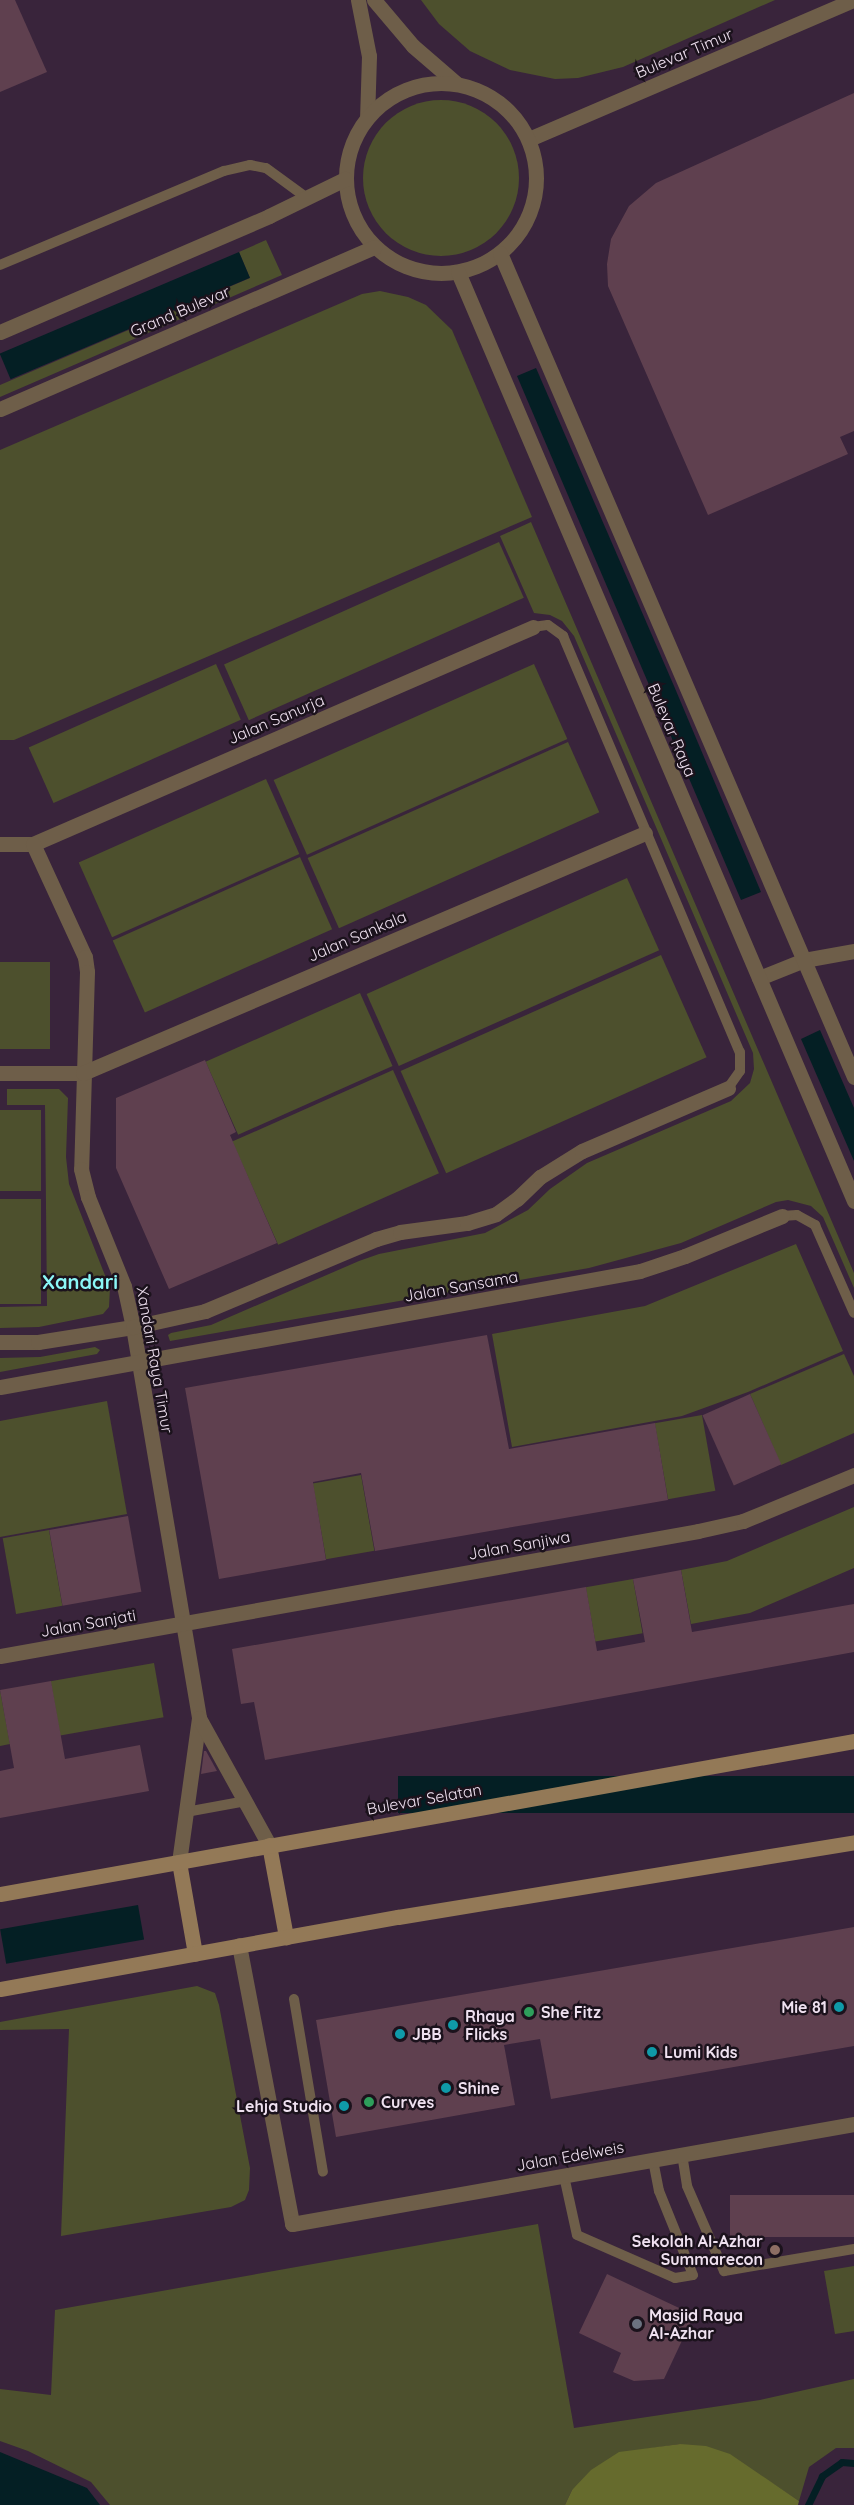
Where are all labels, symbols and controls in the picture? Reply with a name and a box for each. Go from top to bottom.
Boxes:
street label: Bulevar Timur [633,24,735,82]
street label: Grand Bulevar [127,281,233,341]
street label: Bulevar Raya [644,680,700,780]
street label: Jalan Sanurja [225,690,327,748]
street label: Jalan Sankala [305,907,409,965]
street label: Jalan Sansama [403,1267,519,1305]
district label: Xandari [42,1269,118,1293]
street label: Xandari Raya Timur [133,1285,177,1435]
street label: Jalan Sanjiwa [466,1527,572,1563]
street label: Jalan Sanjati [39,1605,137,1641]
street label: Bulevar Selatan [365,1779,483,1819]
place label: Mie 81 [781,1997,827,2017]
marker: Mie 81 [832,2000,846,2014]
place label: She Fitz [541,2002,601,2022]
marker: She Fitz [522,2005,536,2019]
place label: Rhaya Flicks [465,2006,515,2044]
marker: Rhaya Flicks [446,2018,460,2032]
place label: JBB [412,2024,442,2044]
marker: JBB [393,2027,407,2041]
place label: Lumi Kids [664,2042,737,2062]
marker: Lumi Kids [645,2045,659,2059]
place label: Shine [458,2078,500,2098]
marker: Shine [439,2081,453,2095]
place label: Curves [381,2092,434,2112]
marker: Curves [362,2095,376,2109]
place label: Lehja Studio [236,2096,332,2116]
marker: Lehja Studio [337,2099,351,2113]
street label: Jalan Edelweis [515,2137,625,2175]
place label: Sekolah Al-Azhar Summarecon [632,2231,763,2269]
marker: Sekolah Al-Azhar Summarecon [768,2243,782,2257]
place label: Masjid Raya Al-Azhar [649,2305,743,2343]
marker: Masjid Raya Al-Azhar [630,2317,644,2331]

